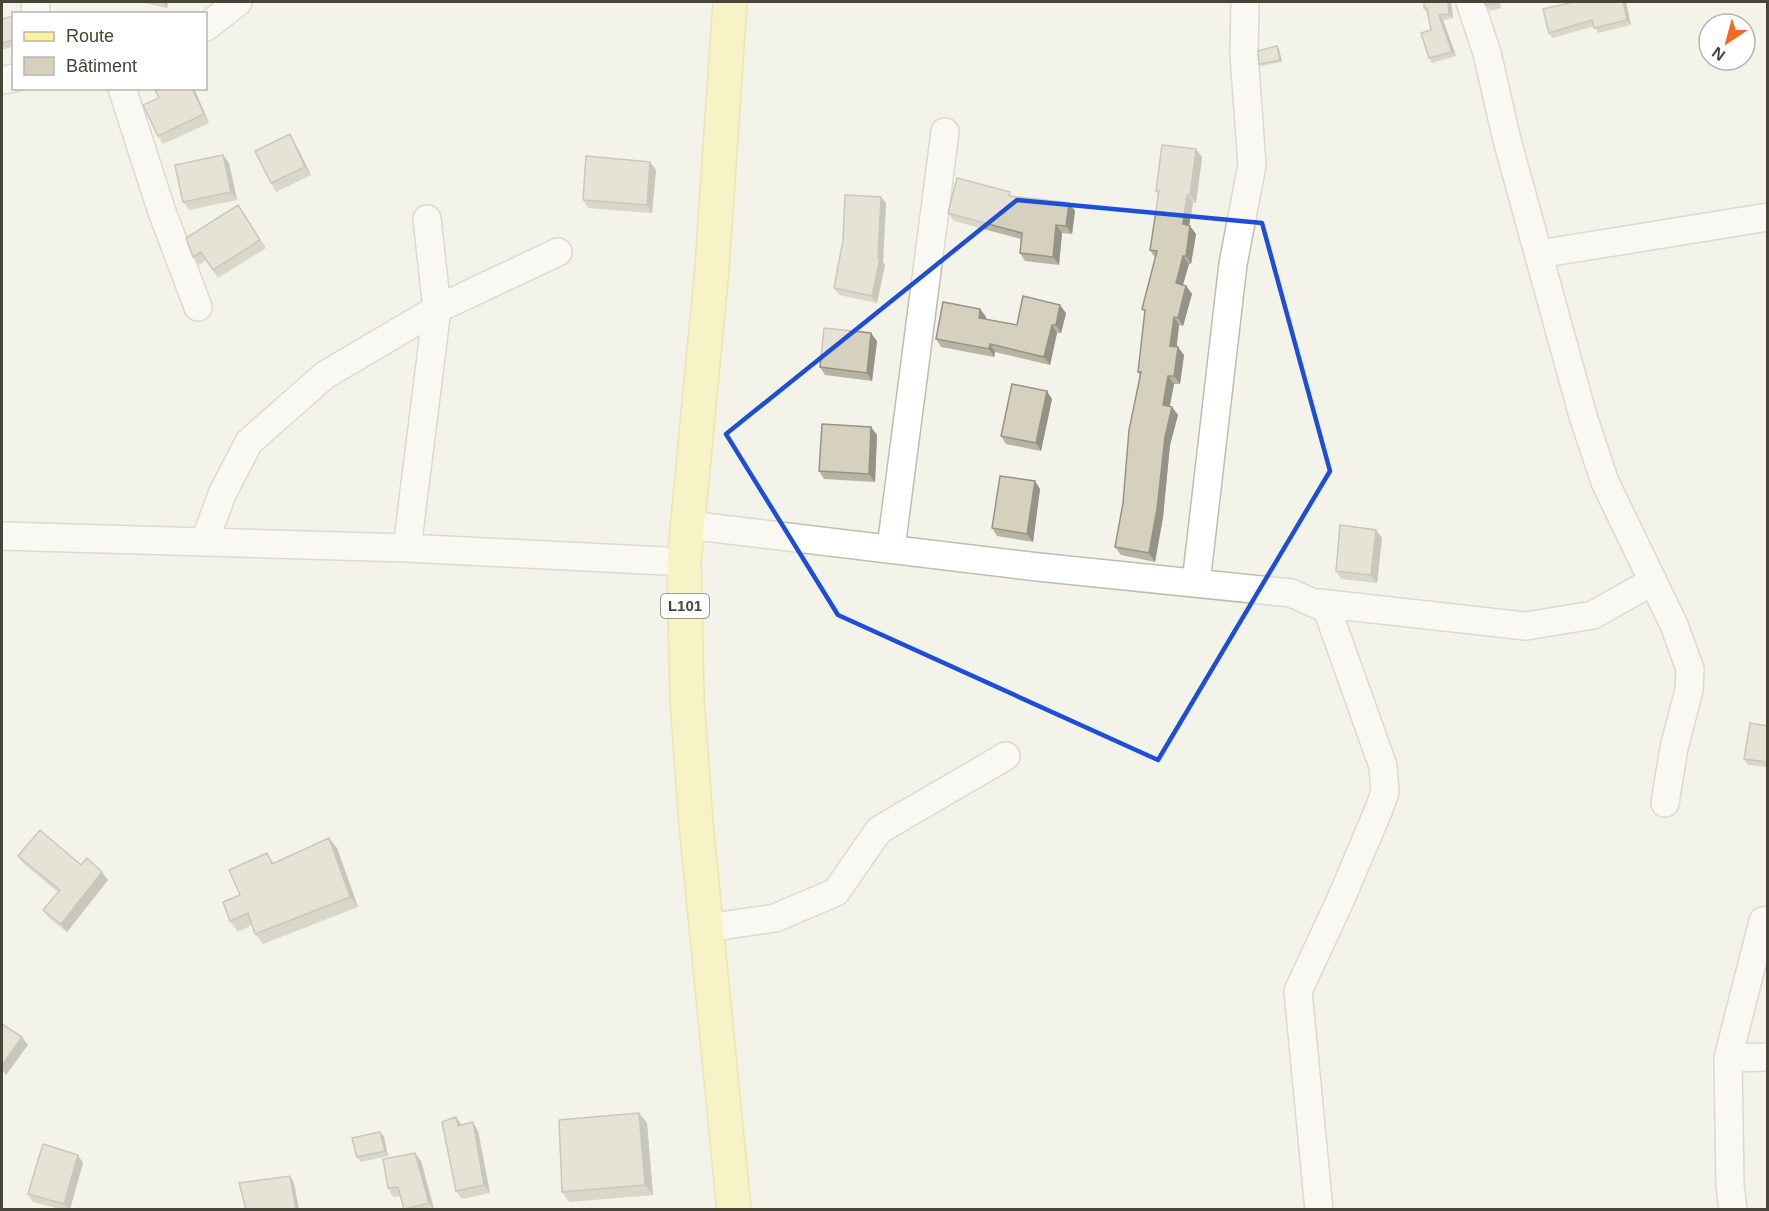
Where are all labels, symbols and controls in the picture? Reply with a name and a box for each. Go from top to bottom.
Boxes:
legend [12,12,207,90]
north arrow [1697,12,1757,72]
text: Route [66,26,114,46]
text: N [1709,43,1728,64]
text: Bâtiment [66,56,137,76]
road number: L101 [661,594,709,618]

